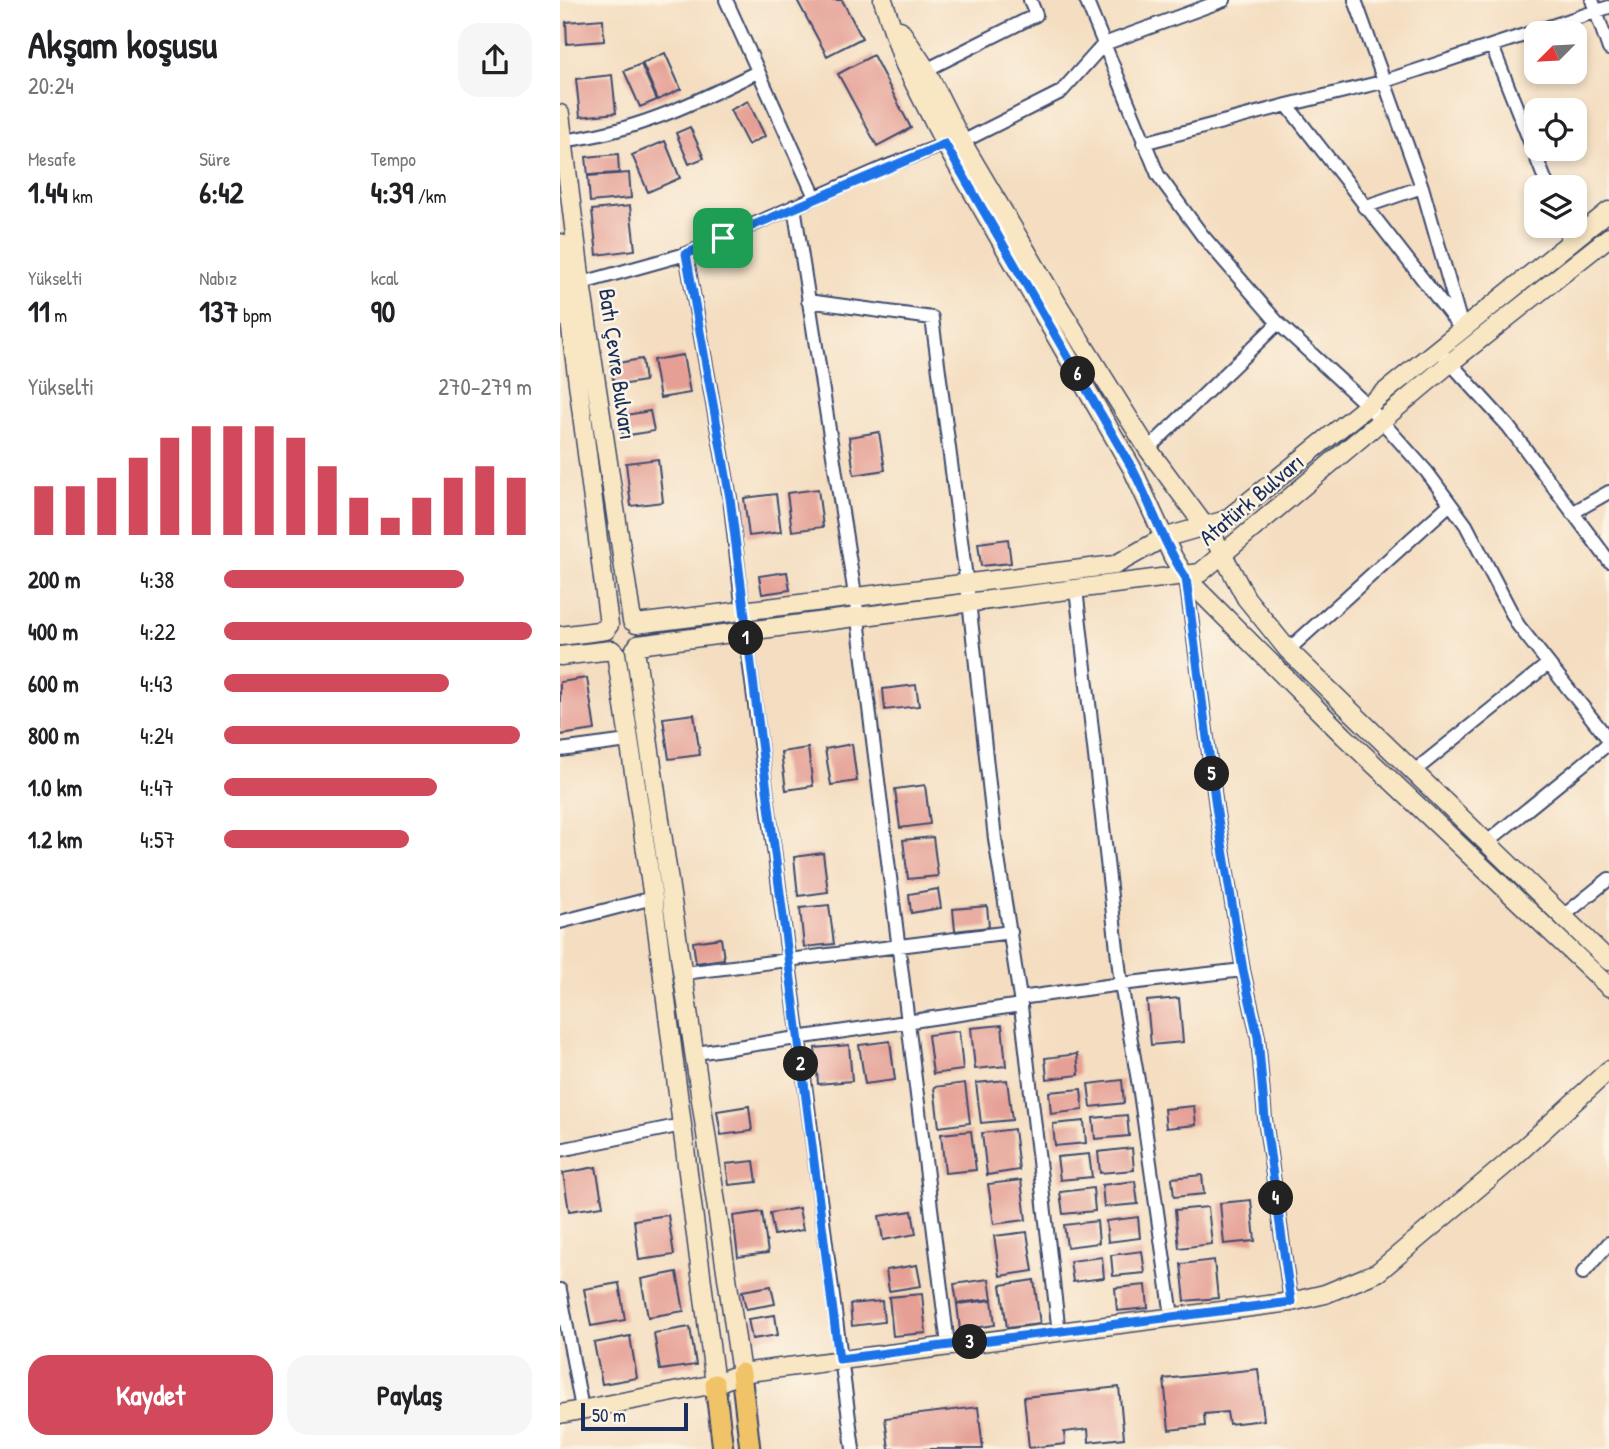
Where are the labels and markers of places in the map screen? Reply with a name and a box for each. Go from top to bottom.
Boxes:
pin [693,208,753,268]
pin: 6 [1060,356,1096,392]
pin: 1 [728,620,764,656]
pin: 5 [1194,756,1230,792]
pin: 2 [784,1046,818,1082]
pin: 4 [1258,1180,1294,1216]
pin: 3 [952,1324,988,1360]

